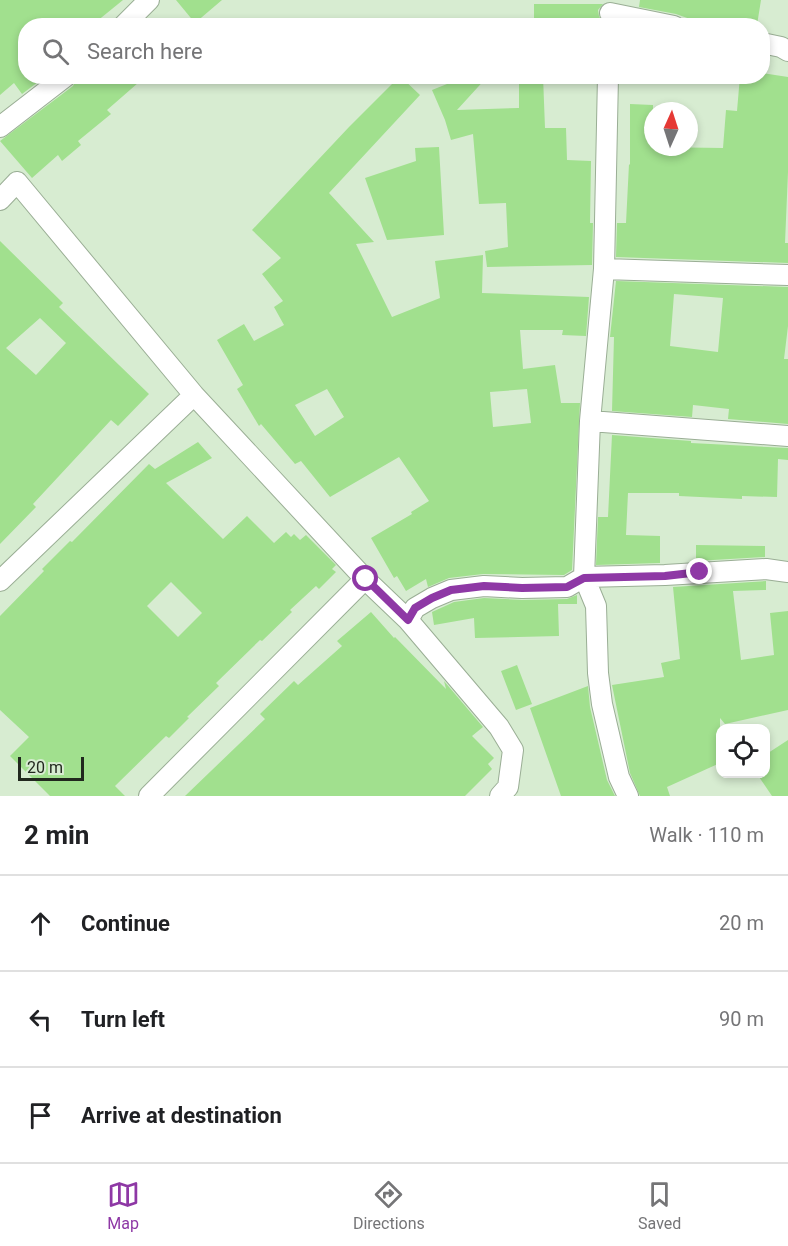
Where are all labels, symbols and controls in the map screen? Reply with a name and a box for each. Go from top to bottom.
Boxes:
search box [18,18,770,84]
icon: search [39,35,72,68]
text: Search here [87,39,203,64]
north arrow [644,102,698,156]
route end [686,558,712,584]
route start [352,565,378,591]
map controls [716,724,770,778]
button: locate [716,724,770,778]
scale bar [18,754,84,782]
text: 20 m [27,758,63,777]
text: 2 min [24,820,89,850]
text: Walk · 110 m [649,823,764,847]
icon: ahead [24,907,57,940]
text: Continue [81,911,170,936]
text: 20 m [719,911,764,935]
icon: left [24,1003,57,1036]
text: Turn left [81,1007,165,1032]
text: 90 m [719,1007,764,1031]
icon: arrive [24,1099,57,1132]
text: Arrive at destination [81,1103,282,1128]
tab: Map [107,1178,140,1233]
tab: Directions [353,1178,425,1233]
tab: Saved [638,1178,681,1233]

